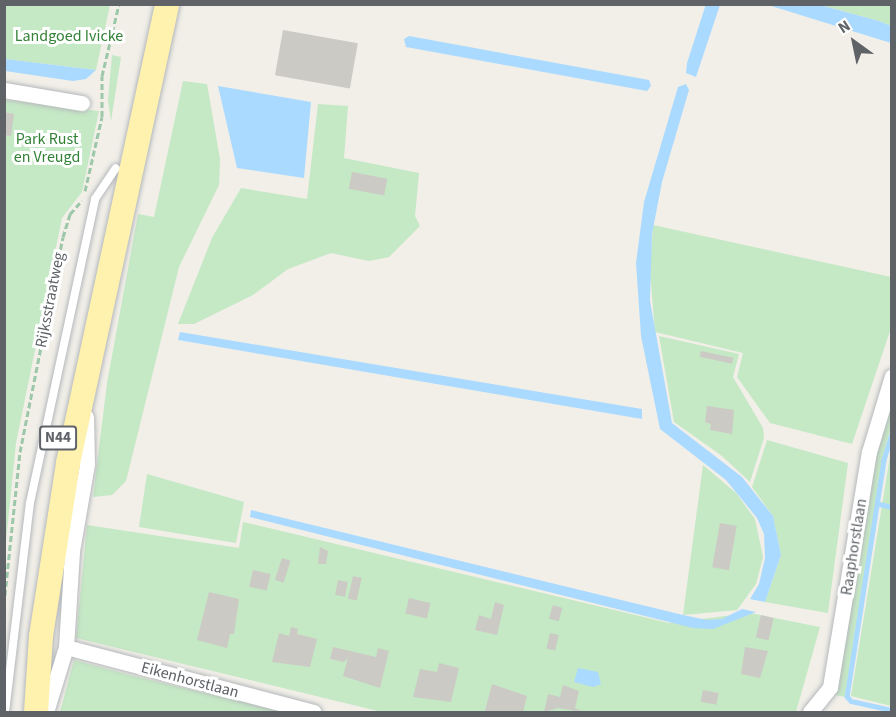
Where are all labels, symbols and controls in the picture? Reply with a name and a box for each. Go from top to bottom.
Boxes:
north arrow [824,12,884,72]
text: N [834,15,855,39]
park label: Landgoed Ivicke [15,26,123,46]
park label: Park Rust en Vreugd [14,129,80,167]
street label: Rijksstraatweg [31,250,69,350]
road number: N44 [38,426,78,450]
street label: Raaphorstlaan [837,497,871,597]
street label: Eikenhorstlaan [139,658,241,702]

